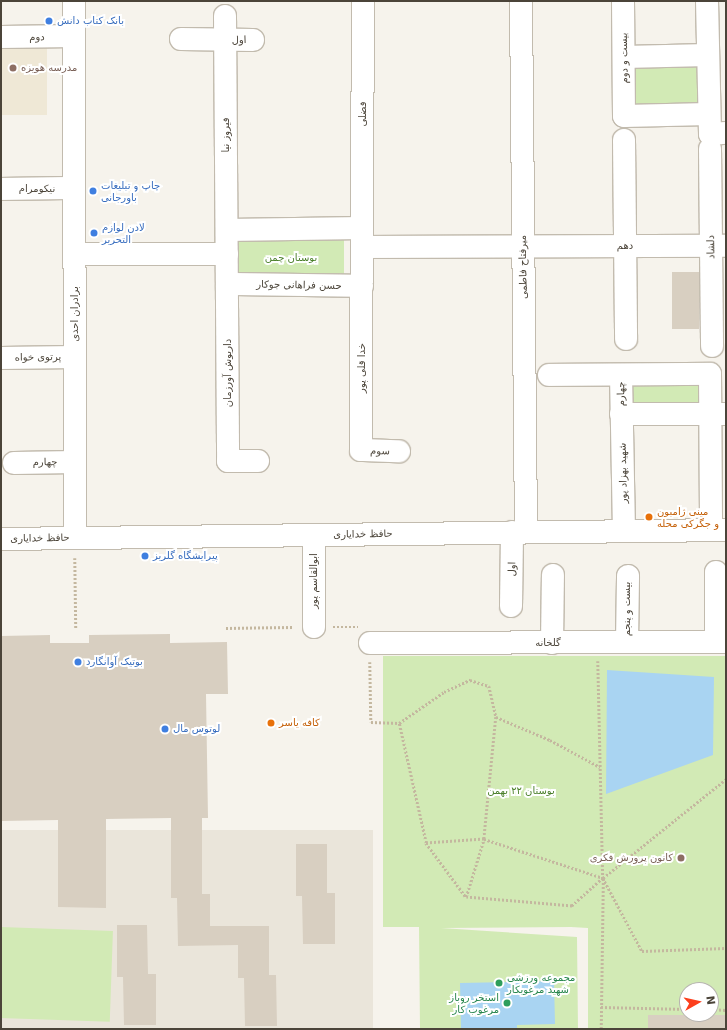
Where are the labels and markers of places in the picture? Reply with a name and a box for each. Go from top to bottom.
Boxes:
place label: بانک کتاب دانش [57,15,124,27]
marker: بانک کتاب دانش [44,16,54,26]
place label: مدرسه هویزه [21,62,77,74]
marker: مدرسه هویزه [8,63,18,73]
place label: چاپ و تبلیغات باورجانی [101,179,160,202]
marker: چاپ و تبلیغات باورجانی [88,186,98,196]
place label: لادن لوازم التحریر [102,221,145,244]
marker: لادن لوازم التحریر [89,228,99,238]
place label: مینی ژامبون و جگرکی محله [657,505,719,528]
marker: مینی ژامبون و جگرکی محله [644,512,654,522]
place label: پیرایشگاه گلریز [153,550,218,562]
marker: پیرایشگاه گلریز [140,551,150,561]
place label: بوتیک آوانگارد [86,656,143,668]
marker: بوتیک آوانگارد [73,657,83,667]
place label: کافه یاسر [279,717,320,729]
marker: کافه یاسر [266,718,276,728]
place label: لوتوس مال [173,723,220,735]
marker: لوتوس مال [160,724,170,734]
place label: کانون پرورش فکری [590,852,673,864]
marker: کانون پرورش فکری [676,853,686,863]
place label: مجموعه ورزشی شهید مرغوبکار [507,971,575,994]
marker: مجموعه ورزشی شهید مرغوبکار [494,978,504,988]
place label: استخر روباز مرغوب کار [449,991,499,1014]
marker: استخر روباز مرغوب کار [502,998,512,1008]

